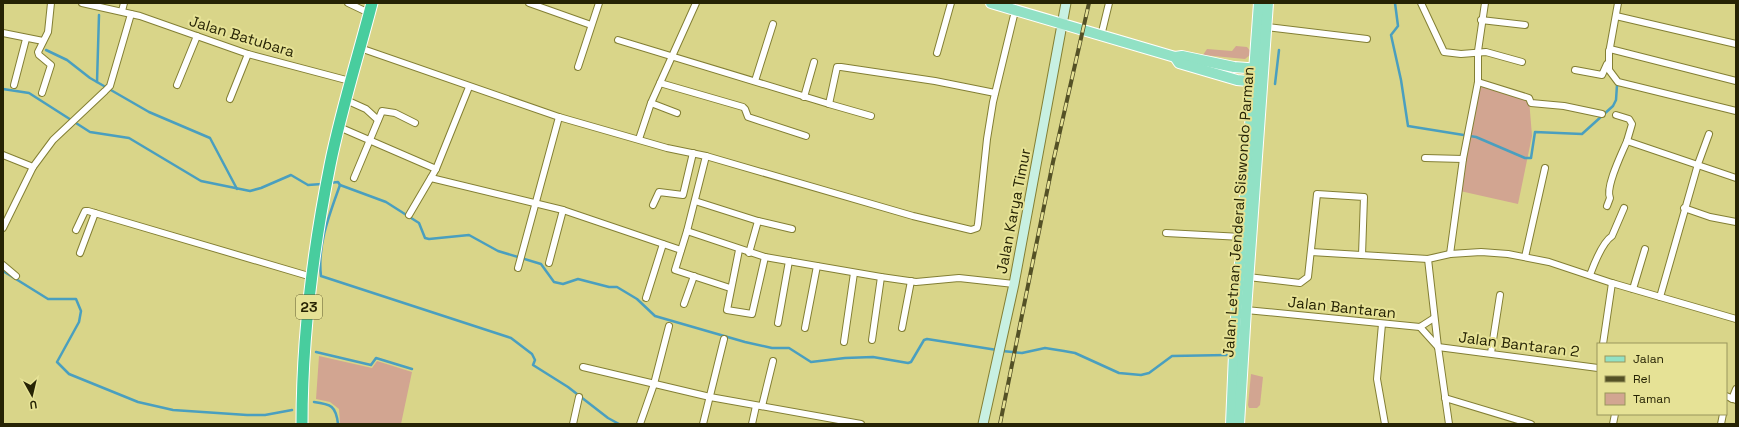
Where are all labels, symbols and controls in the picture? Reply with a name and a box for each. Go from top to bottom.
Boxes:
street label: Jalan Batubara [187,11,297,61]
street label: Jalan Letnan Jenderal Siswondo Parman [1218,66,1258,358]
street label: Jalan Karya Timur [992,146,1035,275]
street label: Jalan Bantaran [1287,292,1397,322]
road number: 23 [296,295,322,319]
street label: Jalan Bantaran 2 [1457,327,1581,361]
legend [1597,343,1727,415]
text: Jalan [1633,351,1664,367]
text: Rel [1633,371,1651,387]
north arrow [12,375,52,415]
text: Taman [1633,391,1670,407]
text: U [29,397,38,412]

